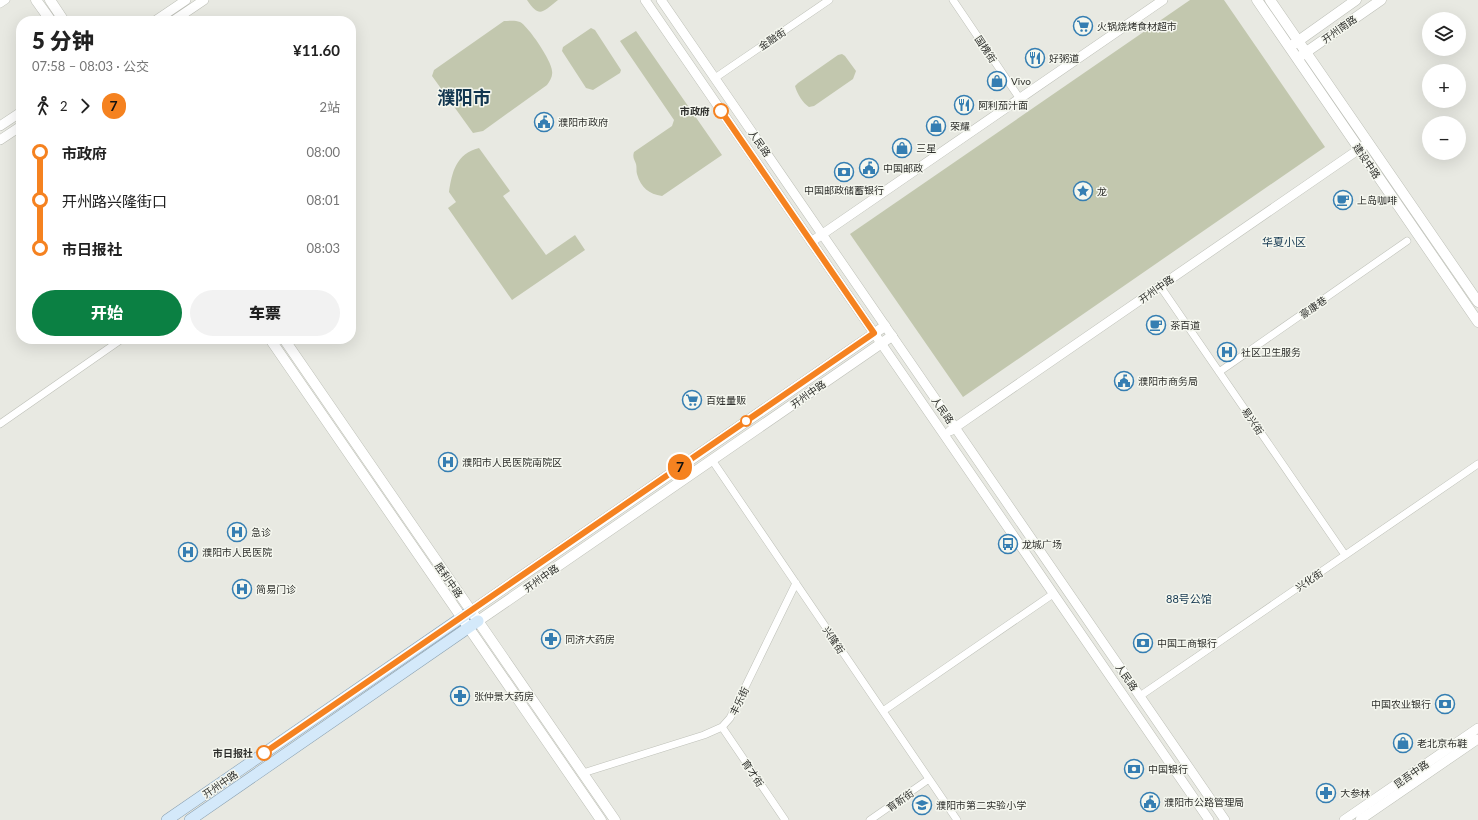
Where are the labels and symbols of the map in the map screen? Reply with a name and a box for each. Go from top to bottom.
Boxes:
street label: 开州南路 [1319,13,1359,45]
supermarket icon: 火锅烧烤食材超市 [1072,15,1094,37]
place label: 火锅烧烤食材超市 [1097,20,1177,32]
street label: 金融街 [756,26,788,52]
street label: 国槐街 [973,33,999,65]
restaurant icon: 好粥道 [1024,47,1046,69]
place label: 好粥道 [1049,52,1079,64]
shop icon: Vivo [986,70,1008,92]
place label: Vivo [1011,75,1031,87]
district label: 濮阳市 [437,86,491,108]
restaurant icon: 阿利茄汁面 [953,94,975,116]
place label: 阿利茄汁面 [978,99,1028,111]
marker: 市政府 [713,103,729,119]
place label: 市政府 [680,105,710,117]
public building icon: 濮阳市政府 [533,111,555,133]
shop icon: 荣耀 [925,115,947,137]
place label: 濮阳市政府 [558,116,608,128]
place label: 荣耀 [950,120,970,132]
street label: 人民路 [746,127,774,159]
shop icon: 三星 [891,137,913,159]
street label: 建设中路 [1351,141,1383,181]
place label: 三星 [916,142,936,154]
public building icon: 中国邮政 [858,157,880,179]
bank icon: 中国邮政储蓄银行 [833,161,855,183]
place label: 中国邮政 [883,162,923,174]
place icon: 龙 [1072,180,1094,202]
place label: 中国邮政储蓄银行 [804,184,884,196]
place label: 龙 [1097,185,1107,197]
cafe icon: 上岛咖啡 [1332,189,1354,211]
place label: 上岛咖啡 [1357,194,1397,206]
district label: 华夏小区 [1262,235,1306,248]
street label: 开州中路 [1136,273,1176,305]
street label: 豪康巷 [1297,293,1329,321]
cafe icon: 茶百道 [1145,314,1167,336]
place label: 茶百道 [1170,319,1200,331]
hospital icon: 社区卫生服务 [1216,341,1238,363]
place label: 社区卫生服务 [1241,346,1301,358]
public building icon: 濮阳市商务局 [1113,370,1135,392]
place label: 濮阳市商务局 [1138,375,1198,387]
street label: 开州中路 [788,378,828,410]
supermarket icon: 百姓量贩 [681,389,703,411]
place label: 百姓量贩 [706,394,746,406]
street label: 人民路 [929,394,957,426]
street label: 易兴街 [1240,405,1266,437]
unlabelled marker [740,415,752,427]
hospital icon: 濮阳市人民医院南院区 [437,451,459,473]
line badge: 7 [667,454,693,480]
place label: 濮阳市人民医院南院区 [462,456,562,468]
hospital icon: 急诊 [226,521,248,543]
place label: 急诊 [251,526,271,538]
bus stop icon: 龙城广场 [997,533,1019,555]
place label: 龙城广场 [1022,538,1062,550]
hospital icon: 濮阳市人民医院 [177,541,199,563]
place label: 濮阳市人民医院 [202,546,272,558]
street label: 胜利中路 [433,560,465,600]
street label: 开州中路 [521,562,561,594]
street label: 兴化街 [1293,567,1325,593]
hospital icon: 简易门诊 [231,578,253,600]
place label: 简易门诊 [256,583,296,595]
district label: 88号公馆 [1166,592,1212,605]
street label: 兴隆街 [821,624,847,656]
pharmacy icon: 同济大药房 [540,628,562,650]
bank icon: 中国工商银行 [1132,632,1154,654]
place label: 同济大药房 [565,633,615,645]
place label: 中国工商银行 [1157,637,1217,649]
street label: 人民路 [1113,661,1141,693]
pharmacy icon: 张仲景大药房 [449,685,471,707]
street label: 丰乐街 [727,685,751,717]
place label: 张仲景大药房 [474,690,534,702]
bank icon: 中国农业银行 [1434,693,1456,715]
place label: 中国农业银行 [1371,698,1431,710]
shop icon: 老北京布鞋 [1392,732,1414,754]
place label: 老北京布鞋 [1417,737,1467,749]
marker: 市日报社 [256,745,272,761]
place label: 市日报社 [213,747,253,759]
street label: 育才街 [740,757,766,789]
bank icon: 中国银行 [1123,758,1145,780]
street label: 昆吾中路 [1391,758,1431,790]
place label: 中国银行 [1148,763,1188,775]
street label: 开州中路 [200,768,240,800]
pharmacy icon: 大参林 [1315,782,1337,804]
street label: 育新街 [884,786,916,814]
place label: 大参林 [1340,787,1370,799]
public building icon: 濮阳市公路管理局 [1139,791,1161,813]
school or university icon: 濮阳市第二实验小学 [911,794,933,816]
place label: 濮阳市公路管理局 [1164,796,1244,808]
place label: 濮阳市第二实验小学 [936,799,1026,811]

